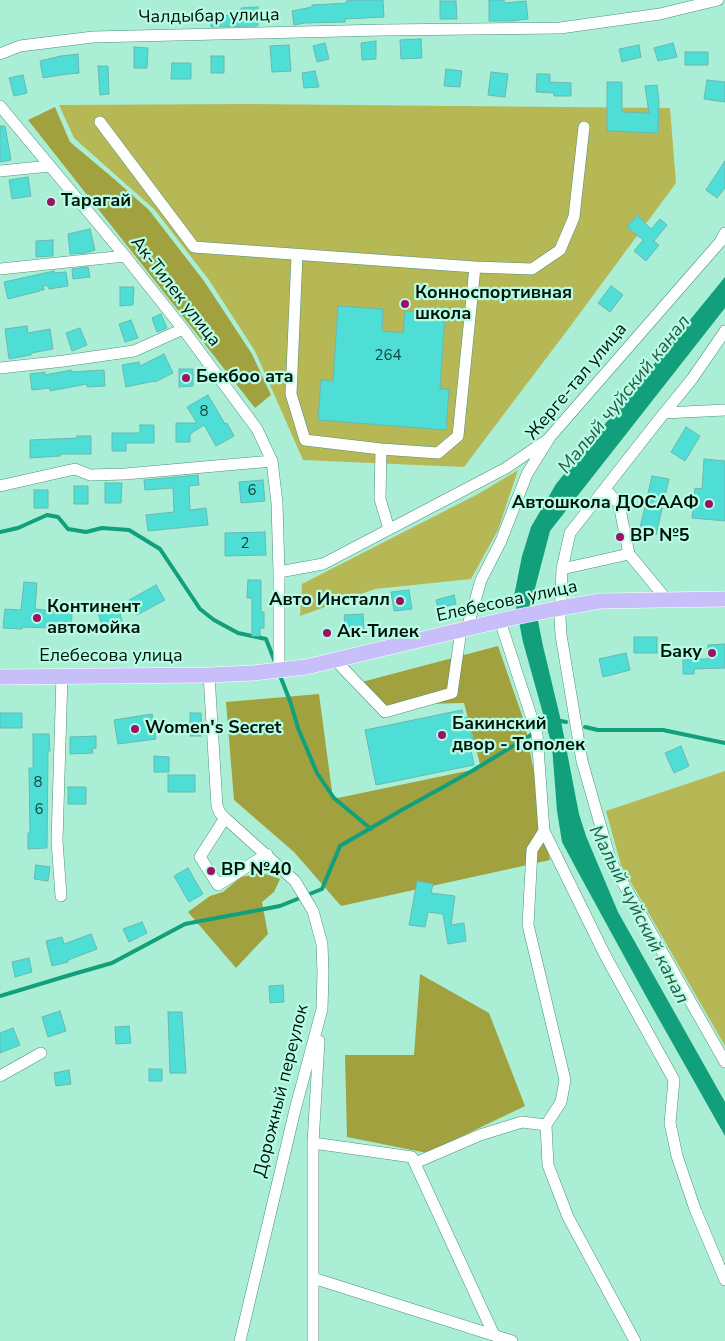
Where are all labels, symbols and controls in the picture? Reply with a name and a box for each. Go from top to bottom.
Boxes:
street label: Чалдыбар улица [138,5,280,29]
place label: Тарагай [61,191,131,213]
marker: Тарагай [45,196,57,208]
street label: Ак-Тилек улица [125,233,225,351]
place label: Конноспортивная школа [415,283,572,326]
marker: Конноспортивная школа [399,298,411,310]
water label: Малый чуйский канал [554,311,696,479]
street label: Жерге-тал улица [522,319,632,445]
house number: 264 [375,347,401,365]
place label: Бекбоо ата [196,367,294,389]
marker: Бекбоо ата [180,372,192,384]
house number: 8 [200,403,208,421]
house number: 6 [248,482,256,500]
place label: Автошкола ДОСААФ [512,493,699,515]
marker: Автошкола ДОСААФ [703,498,715,510]
place label: BP №5 [630,526,690,548]
marker: BP №5 [614,531,626,543]
house number: 2 [241,535,249,553]
street label: Елебесова улица [435,577,579,627]
place label: Авто Инсталл [269,590,390,612]
marker: Авто Инсталл [394,595,406,607]
place label: Континент автомойка [47,597,141,640]
marker: Континент автомойка [31,612,43,624]
place label: Ак-Тилек [337,622,419,644]
marker: Ак-Тилек [321,627,333,639]
place label: Баку [660,642,702,664]
street label: Елебесова улица [39,646,183,668]
marker: Баку [706,647,718,659]
place label: Бакинский двор - Тополек [452,714,585,756]
place label: Women's Secret [145,718,281,740]
marker: Women's Secret [129,723,141,735]
marker: Бакинский двор - Тополек [436,729,448,741]
house number: 8 [34,774,42,792]
house number: 6 [35,801,43,819]
water label: Малый чуйский канал [583,822,693,1008]
place label: BP №40 [221,860,291,882]
marker: BP №40 [205,865,217,877]
street label: Дорожный переулок [250,1002,314,1180]

